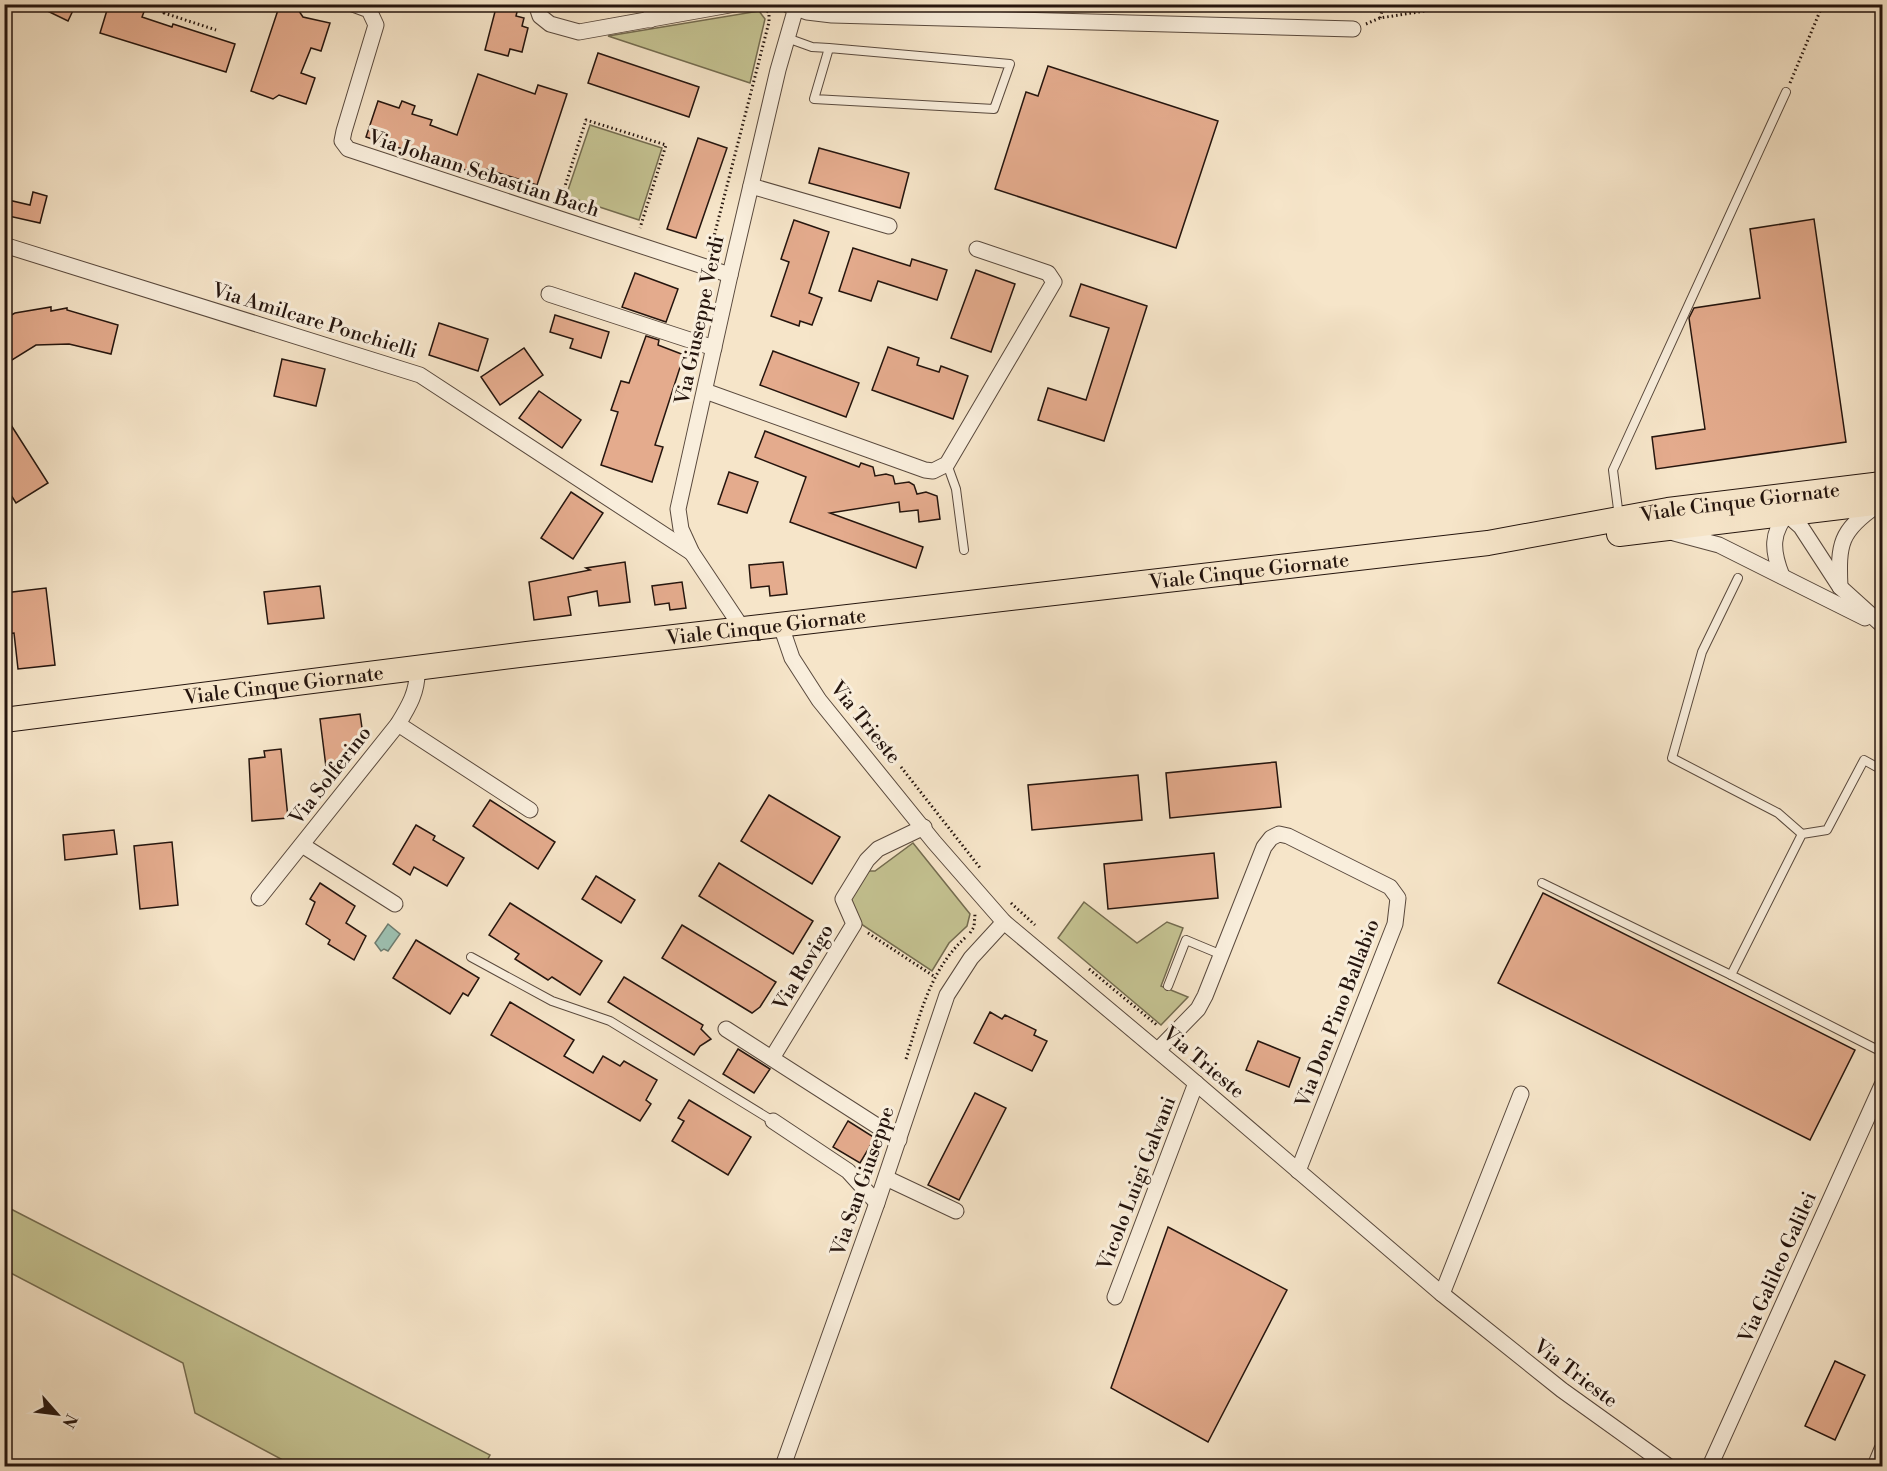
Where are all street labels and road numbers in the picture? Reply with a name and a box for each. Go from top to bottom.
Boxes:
street label: Via Johann Sebastian Bach [364,125,602,224]
street label: Via Giuseppe Verdi [670,233,731,408]
street label: Via Amilcare Ponchielli [208,278,421,365]
street label: Viale Cinque Giornate [1637,478,1841,529]
street label: Viale Cinque Giornate [1147,548,1351,596]
street label: Viale Cinque Giornate [664,604,868,652]
street label: Viale Cinque Giornate [182,661,385,711]
street label: Via Trieste [823,676,906,769]
street label: Via Solferino [284,722,377,831]
street label: Via Don Pino Ballabio [1291,916,1386,1112]
street label: Via Rovigo [768,920,840,1016]
street label: Via Trieste [1156,1021,1249,1105]
street label: Vicolo Luigi Galvani [1092,1093,1182,1275]
street label: Via San Giuseppe [826,1103,901,1260]
street label: Via Galileo Galilei [1733,1188,1823,1348]
street label: Via Trieste [1527,1334,1622,1414]

